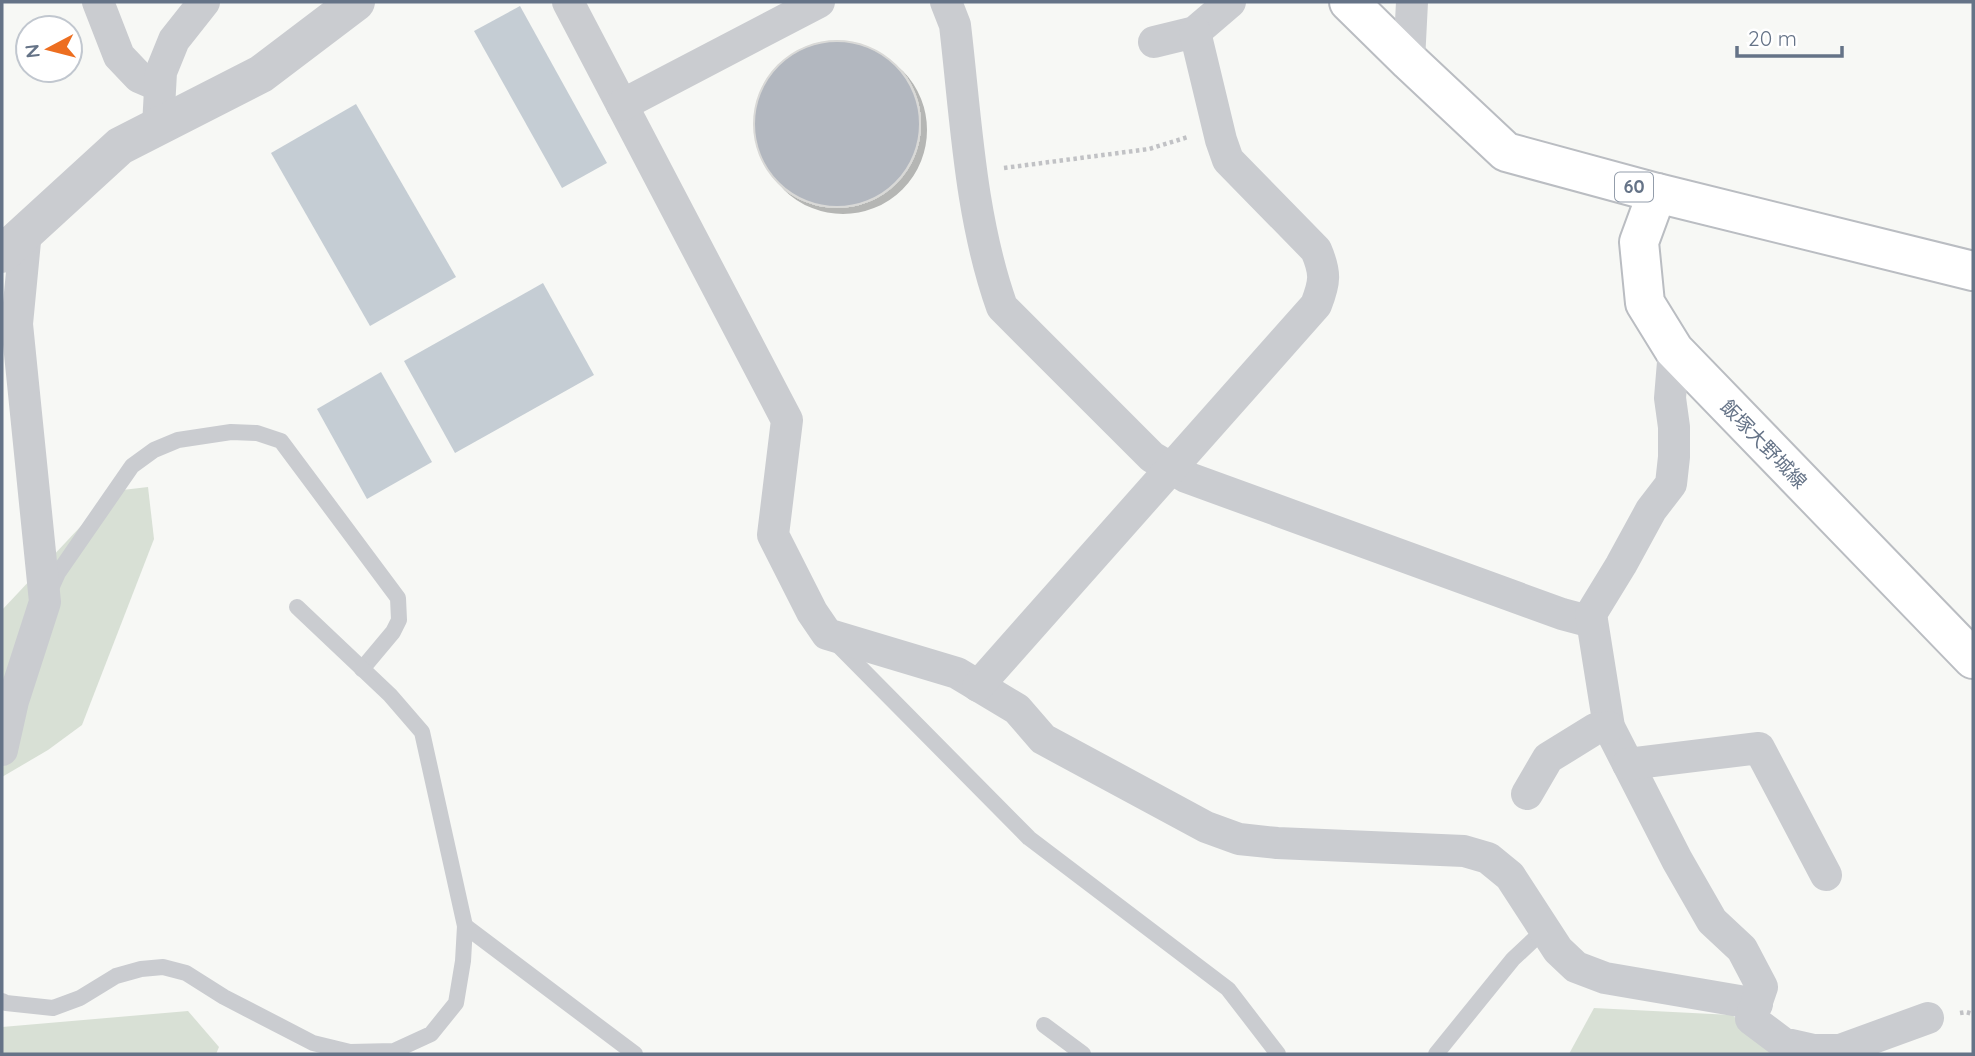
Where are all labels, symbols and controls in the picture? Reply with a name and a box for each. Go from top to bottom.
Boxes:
north arrow [14,14,84,84]
scale bar [1737,14,1842,58]
text: 20 m [1748,25,1797,51]
text: N [19,43,45,59]
road number: 60 [1615,172,1653,202]
street label: 飯塚大野城線 [1716,395,1812,493]

